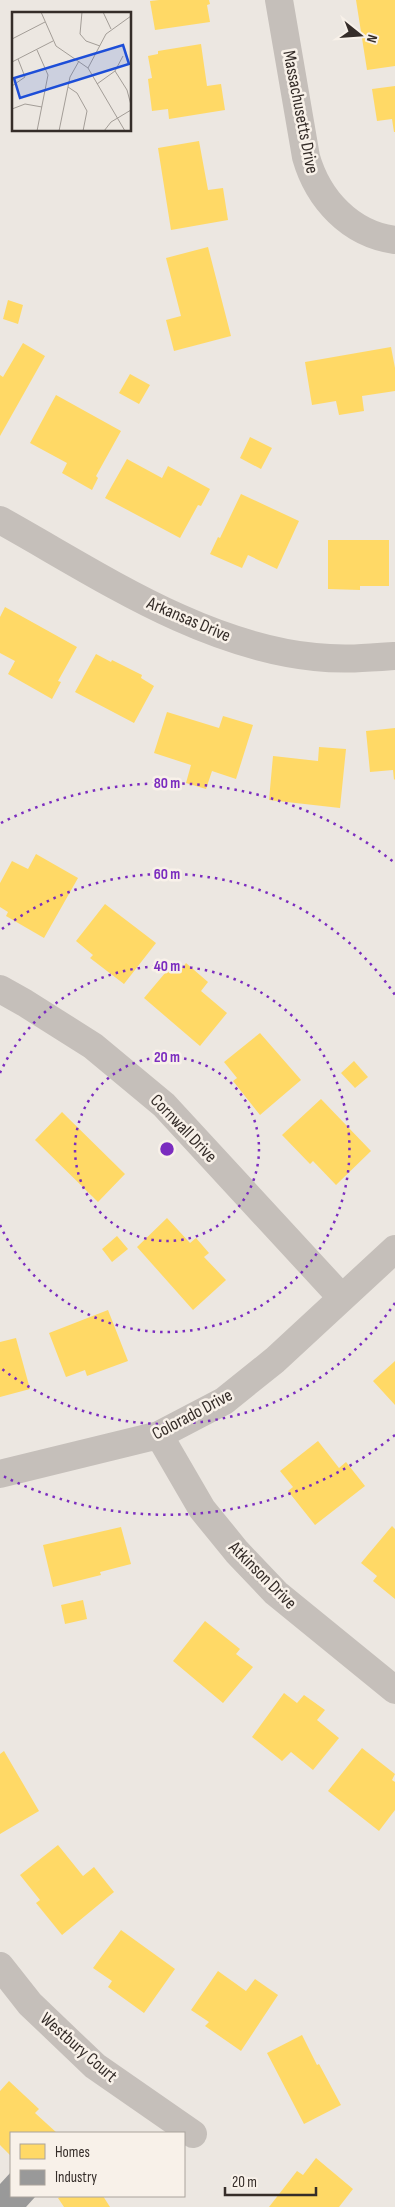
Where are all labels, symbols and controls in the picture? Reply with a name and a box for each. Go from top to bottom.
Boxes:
north arrow [335,10,385,60]
inset map [12,12,131,131]
text: N [363,33,381,45]
street label: Massachusetts Drive [278,49,323,175]
street label: Arkansas Drive [143,592,234,646]
text: 80 m [154,774,180,793]
text: 60 m [154,865,180,884]
text: 40 m [154,957,180,976]
text: 20 m [154,1048,180,1067]
street label: Cornwall Drive [146,1090,221,1167]
centre of rings [158,1140,176,1158]
street label: Colorado Drive [148,1385,236,1444]
street label: Atkinson Drive [224,1536,301,1614]
street label: Westbury Court [36,2008,122,2087]
legend [10,2132,185,2197]
text: Homes [55,2143,90,2162]
scale bar [225,2164,316,2196]
text: Industry [55,2168,97,2187]
text: 20 m [232,2173,257,2192]

